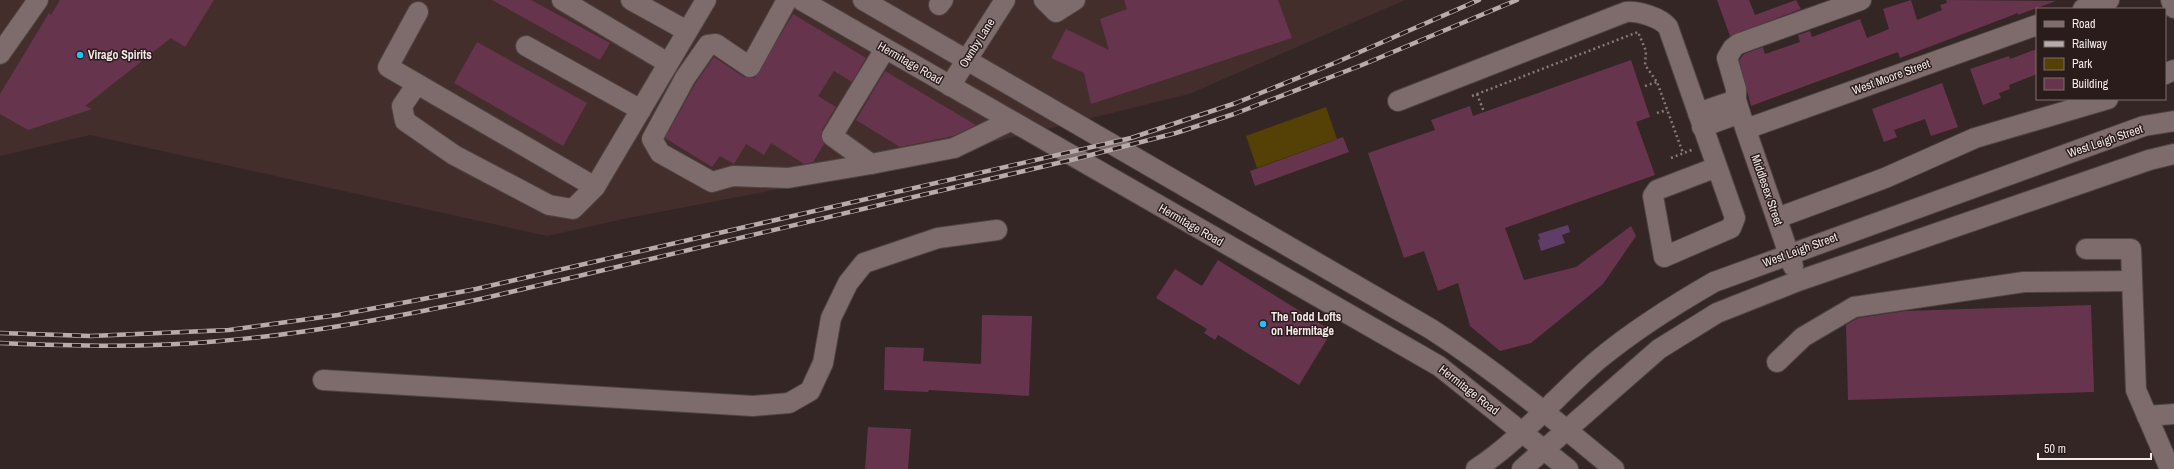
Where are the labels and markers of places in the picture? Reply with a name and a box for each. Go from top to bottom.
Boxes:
place label: Virago Spirits [88,47,152,63]
marker: Virago Spirits [75,50,85,60]
place label: The Todd Lofts on Hermitage [1271,309,1342,339]
marker: The Todd Lofts on Hermitage [1258,319,1268,329]

